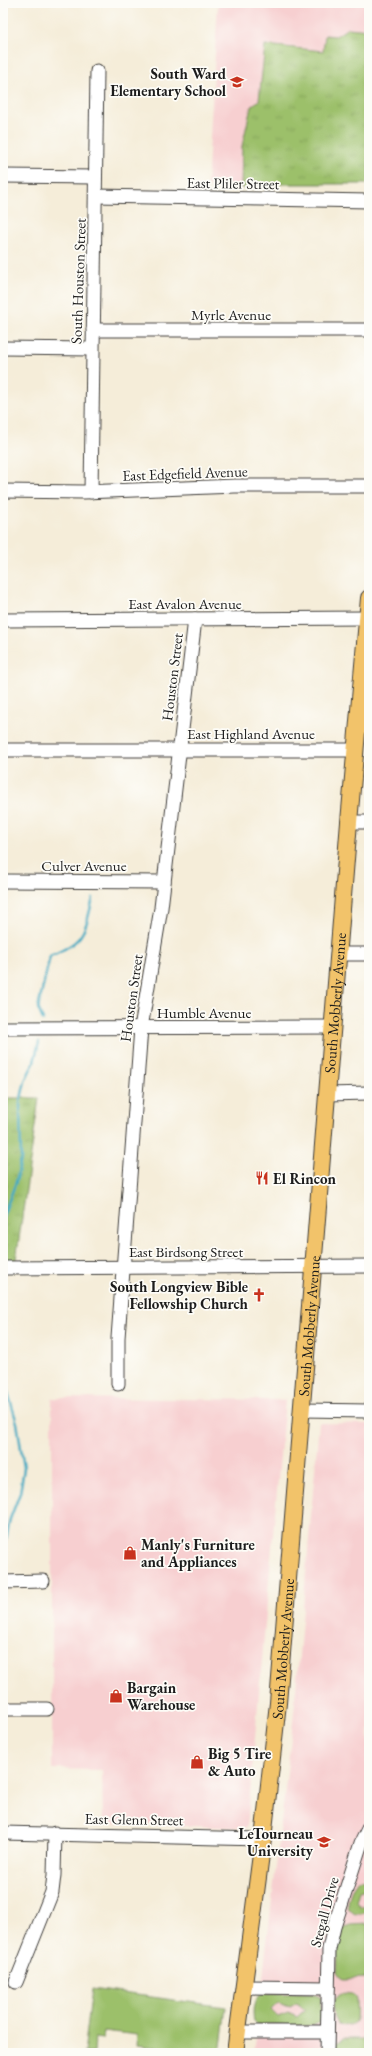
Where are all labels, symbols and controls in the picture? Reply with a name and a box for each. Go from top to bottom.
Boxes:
place label: South Ward Elementary School [110,64,227,100]
school or university icon: South Ward Elementary School [229,74,245,90]
street label: East Pliler Street [187,173,280,193]
street label: South Houston Street [66,217,90,344]
street label: Myrle Avenue [191,305,271,324]
street label: East Edgefield Avenue [122,461,248,485]
street label: East Avalon Avenue [128,594,242,613]
street label: Houston Street [157,632,187,722]
street label: East Highland Avenue [187,724,315,743]
street label: Culver Avenue [41,856,127,875]
street label: South Mobberly Avenue [319,932,350,1074]
street label: Houston Street [115,953,147,1043]
street label: Humble Avenue [157,1003,252,1022]
place label: El Rincon [273,1169,336,1188]
restaurant icon: El Rincon [254,1170,270,1186]
street label: East Birdsong Street [129,1242,243,1261]
street label: South Mobberly Avenue [293,1255,324,1397]
place label: South Longview Bible Fellowship Church [110,1277,249,1313]
church icon: South Longview Bible Fellowship Church [251,1287,267,1303]
place label: Manly's Furniture and Appliances [141,1535,255,1571]
shop icon: Manly's Furniture and Appliances [122,1545,138,1561]
street label: South Mobberly Avenue [267,1578,298,1720]
place label: Bargain Warehouse [127,1678,195,1714]
shop icon: Bargain Warehouse [108,1688,124,1704]
place label: Big 5 Tire & Auto [208,1744,271,1780]
shop icon: Big 5 Tire & Auto [189,1754,205,1770]
street label: East Glenn Street [84,1809,184,1829]
place label: LeTourneau University [238,1824,314,1860]
school or university icon: LeTourneau University [316,1834,332,1850]
street label: Stegall Drive [305,1874,343,1949]

